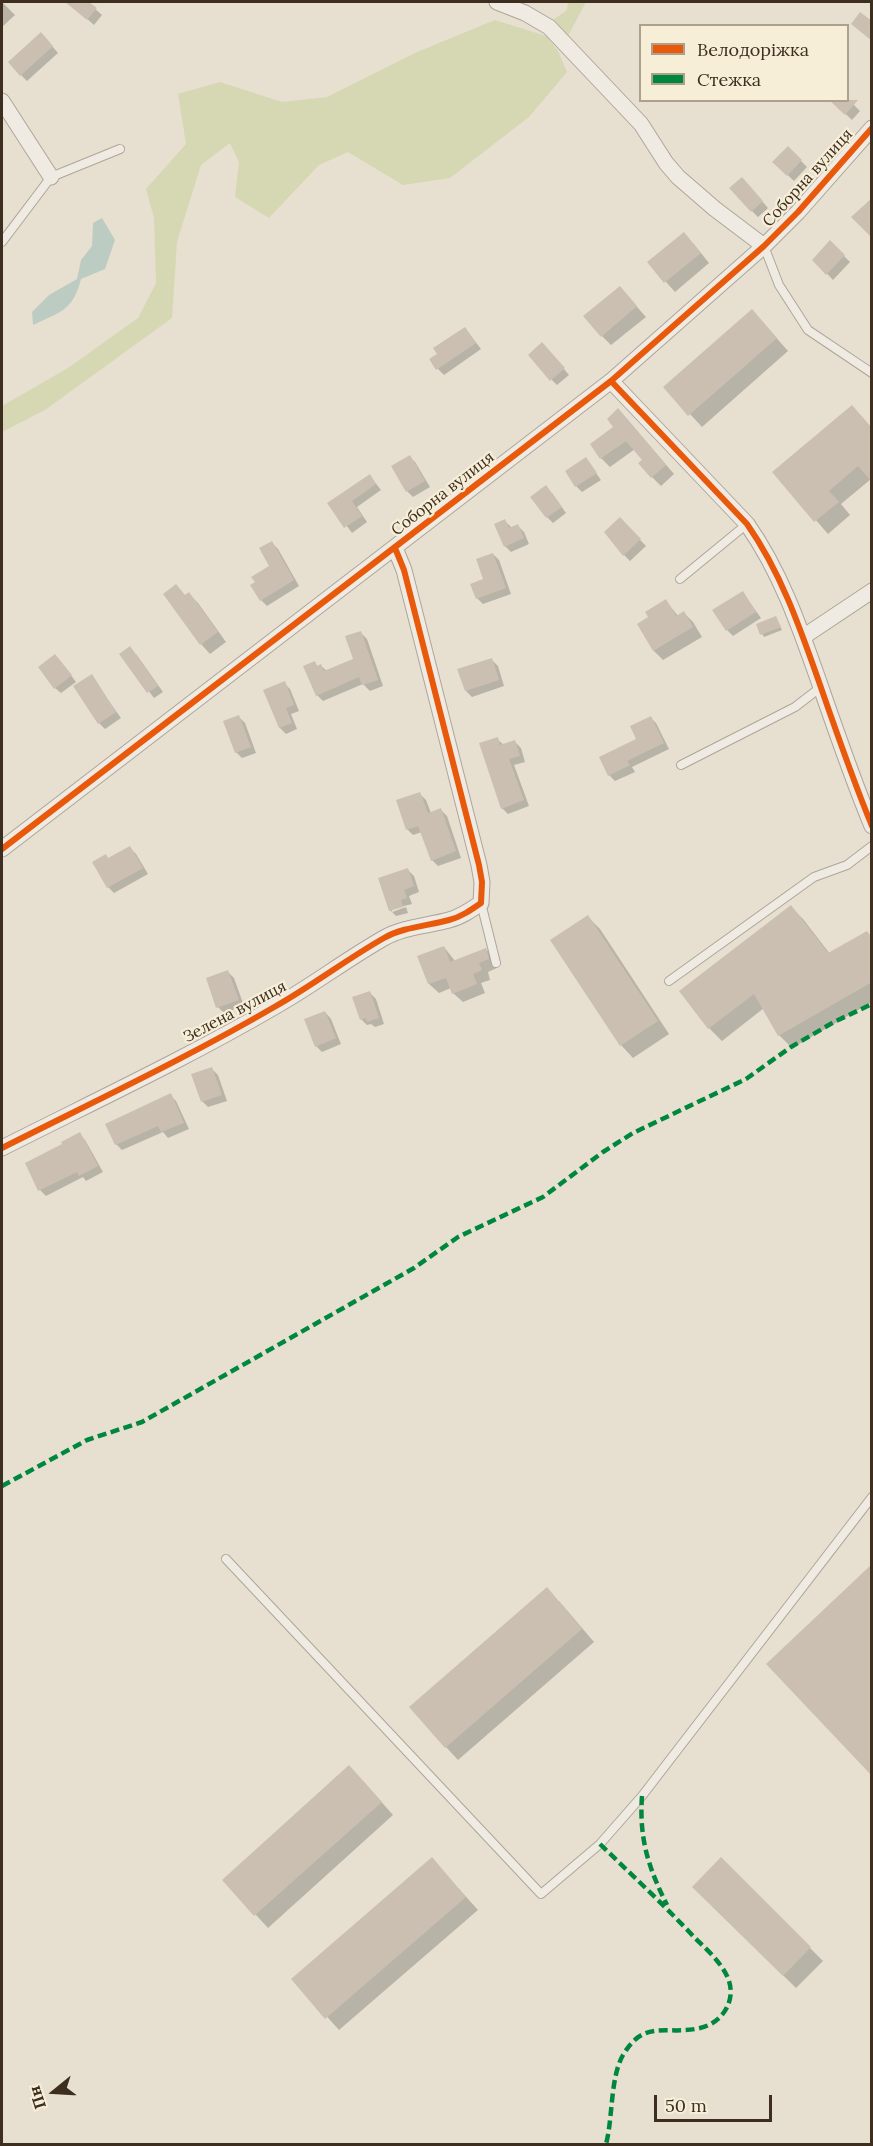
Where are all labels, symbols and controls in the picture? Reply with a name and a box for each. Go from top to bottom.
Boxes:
legend [639,24,849,102]
text: Велодоріжка [697,38,809,61]
text: Стежка [697,68,761,91]
street label: Соборна вулиця [759,125,857,231]
street label: Соборна вулиця [388,448,498,540]
street label: Зелена вулиця [180,977,290,1047]
north arrow [24,2062,84,2122]
text: Пн [24,2083,50,2112]
scale bar [657,2083,776,2121]
text: 50 m [665,2094,707,2117]

